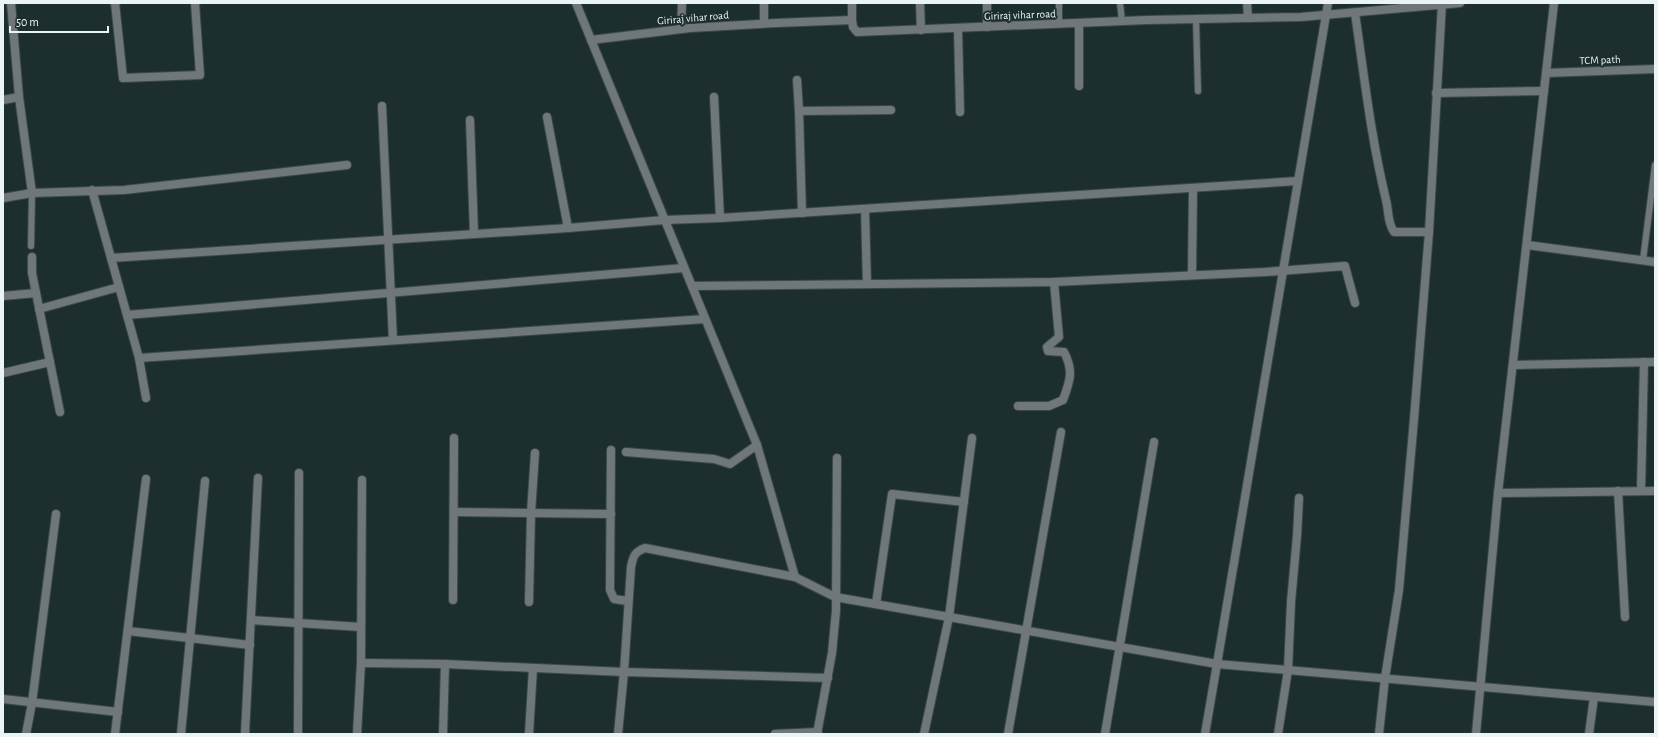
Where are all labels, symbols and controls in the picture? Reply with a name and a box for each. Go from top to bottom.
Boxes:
scale bar [10,8,108,34]
street label: Giriraj vihar road [984,8,1056,22]
street label: Giriraj vihar road [657,9,730,27]
text: 50 m [16,16,39,28]
street label: TCM path [1579,54,1621,66]

